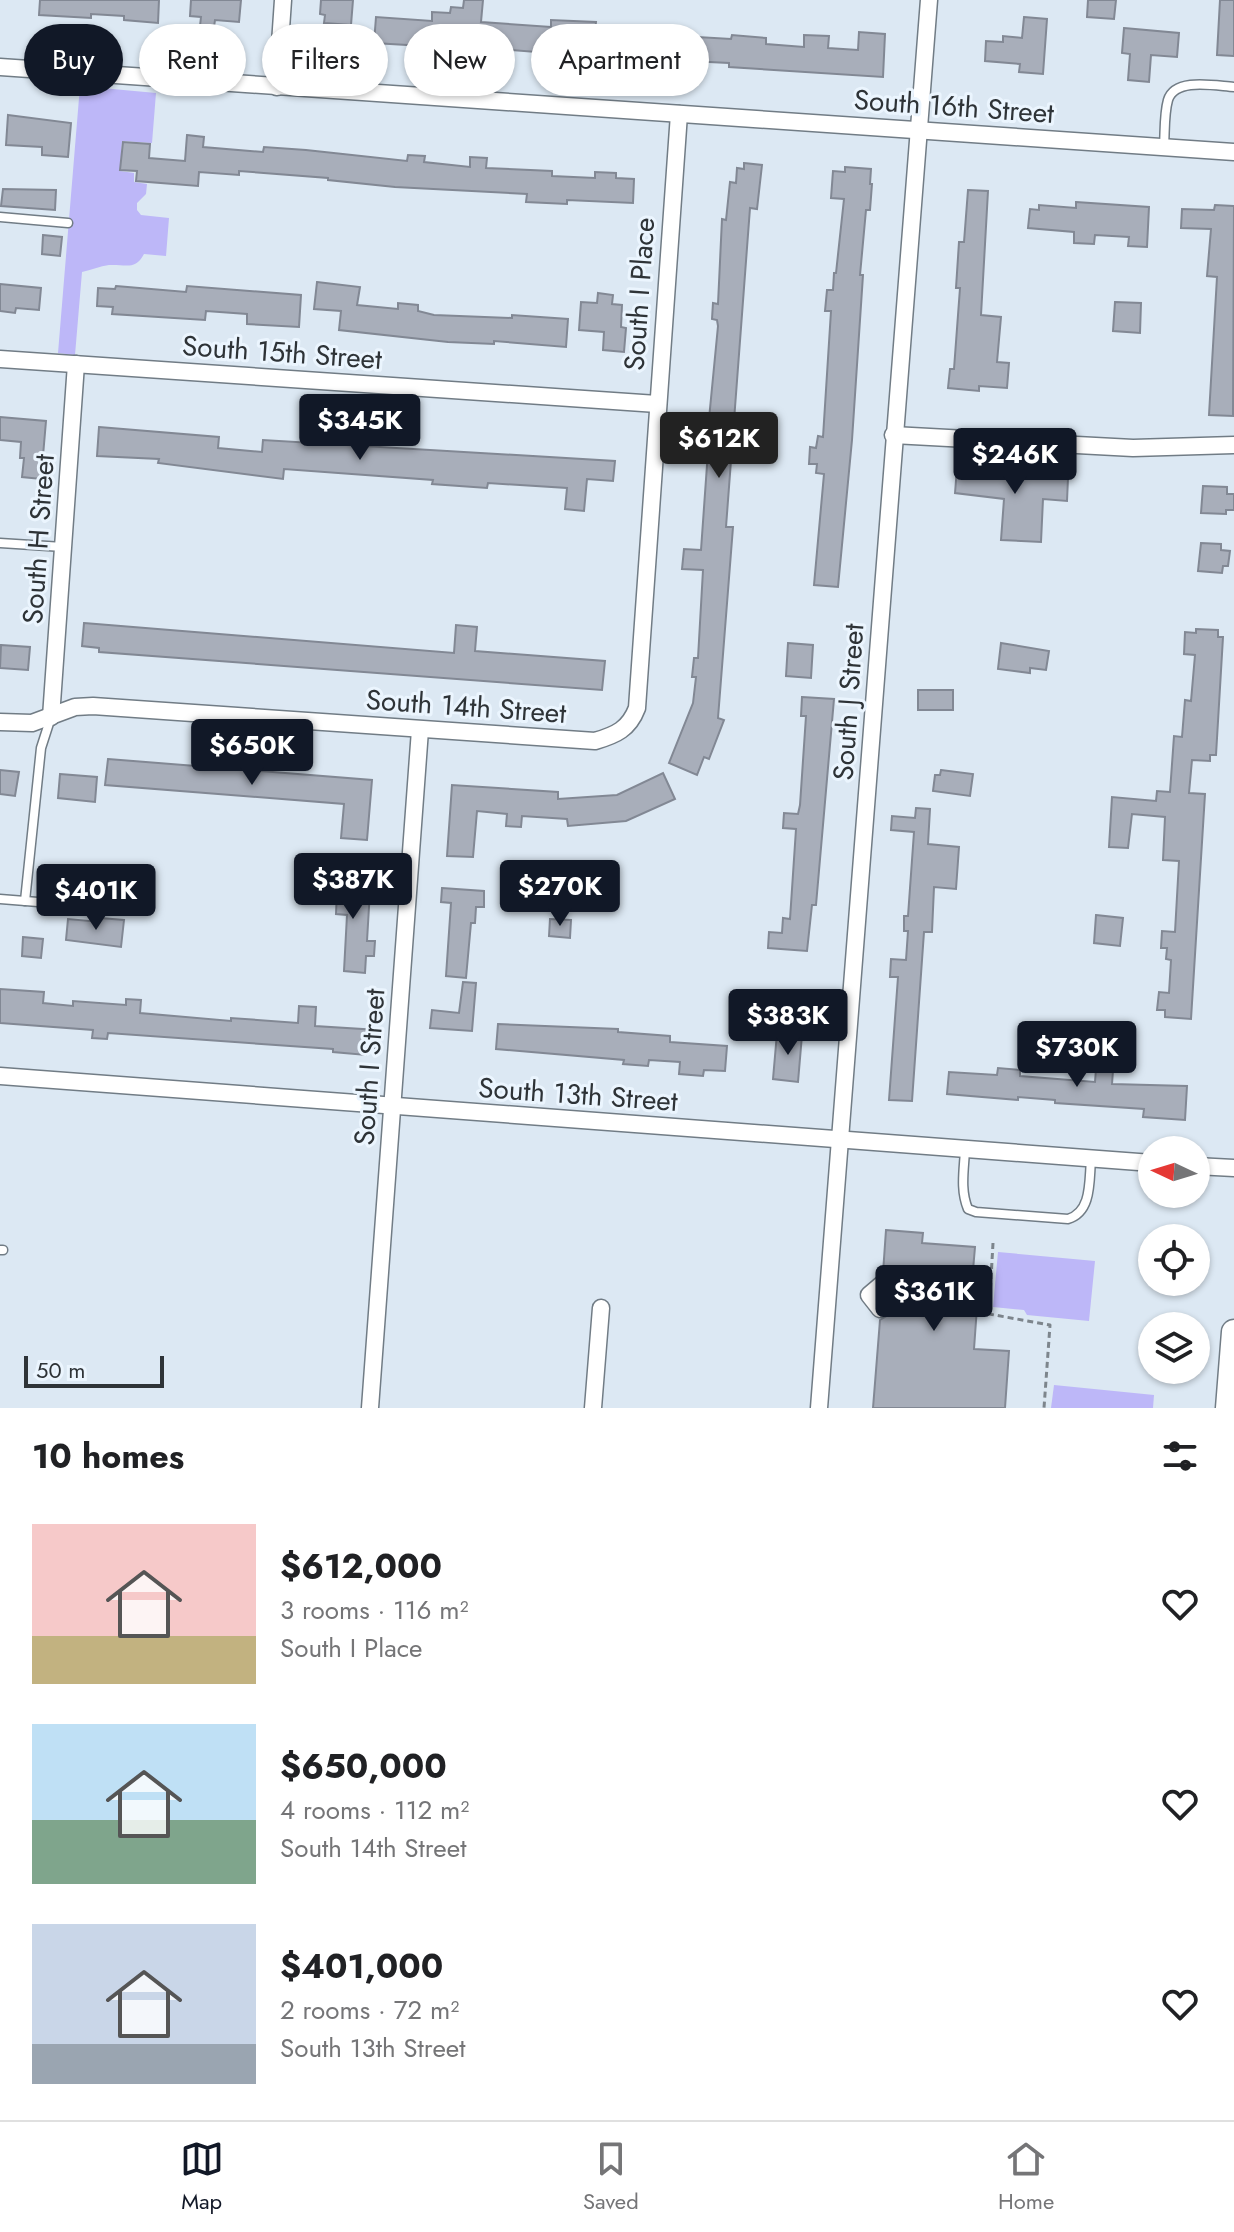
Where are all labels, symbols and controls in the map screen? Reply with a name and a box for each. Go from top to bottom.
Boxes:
chip: Buy [24,24,123,96]
chip: Rent [139,24,246,96]
chip: Filters [262,24,388,96]
chip: New [404,24,515,96]
chip: Apartment [531,24,709,96]
street label: South 16th Street [853,79,1056,134]
street label: South I Place [614,216,665,372]
street label: South 15th Street [181,325,384,380]
pin: $345K [304,394,416,462]
text: $345K [317,401,403,439]
pin: $612K [663,412,775,480]
text: $612K [678,419,760,457]
pin: $246K [959,428,1071,496]
text: $246K [972,435,1058,473]
street label: South H Street [12,452,65,625]
street label: South J Street [823,622,874,782]
street label: South 14th Street [364,679,568,734]
pin: $650K [196,719,308,787]
text: $650K [209,726,295,764]
pin: $387K [297,853,409,921]
text: $387K [312,860,394,898]
pin: $270K [504,860,616,928]
pin: $401K [40,864,152,932]
text: $270K [518,867,602,905]
text: $401K [55,871,137,909]
street label: South I Street [344,987,395,1147]
pin: $383K [732,989,844,1057]
text: $383K [747,996,829,1034]
pin: $730K [1021,1021,1133,1089]
text: $730K [1035,1028,1119,1066]
street label: South 13th Street [477,1067,679,1122]
north arrow [1138,1136,1210,1208]
map controls [1138,1136,1210,1384]
button: locate [1138,1224,1210,1296]
pin: $361K [878,1265,990,1333]
text: $361K [893,1272,975,1310]
button: layers [1138,1312,1210,1384]
scale bar [24,1352,164,1388]
text: 50 m [36,1354,85,1386]
text: 10 homes [32,1432,184,1481]
icon: filters [1158,1434,1202,1478]
text: $612,000 [280,1542,442,1591]
icon: home [96,1556,192,1652]
icon: heart [1158,1582,1202,1626]
text: 3 rooms · 116 m² [280,1591,469,1629]
text: South I Place [280,1629,423,1667]
text: $650,000 [280,1742,447,1791]
icon: home [96,1756,192,1852]
icon: heart [1158,1782,1202,1826]
text: 4 rooms · 112 m² [280,1791,469,1829]
text: South 14th Street [280,1829,466,1867]
text: $401,000 [280,1942,443,1991]
icon: home [96,1956,192,2052]
icon: heart [1158,1982,1202,2026]
text: 2 rooms · 72 m² [280,1991,459,2029]
text: South 13th Street [280,2029,465,2067]
tab: Map [180,2137,224,2217]
tab: Saved [583,2137,639,2217]
tab: Home [998,2137,1054,2217]

